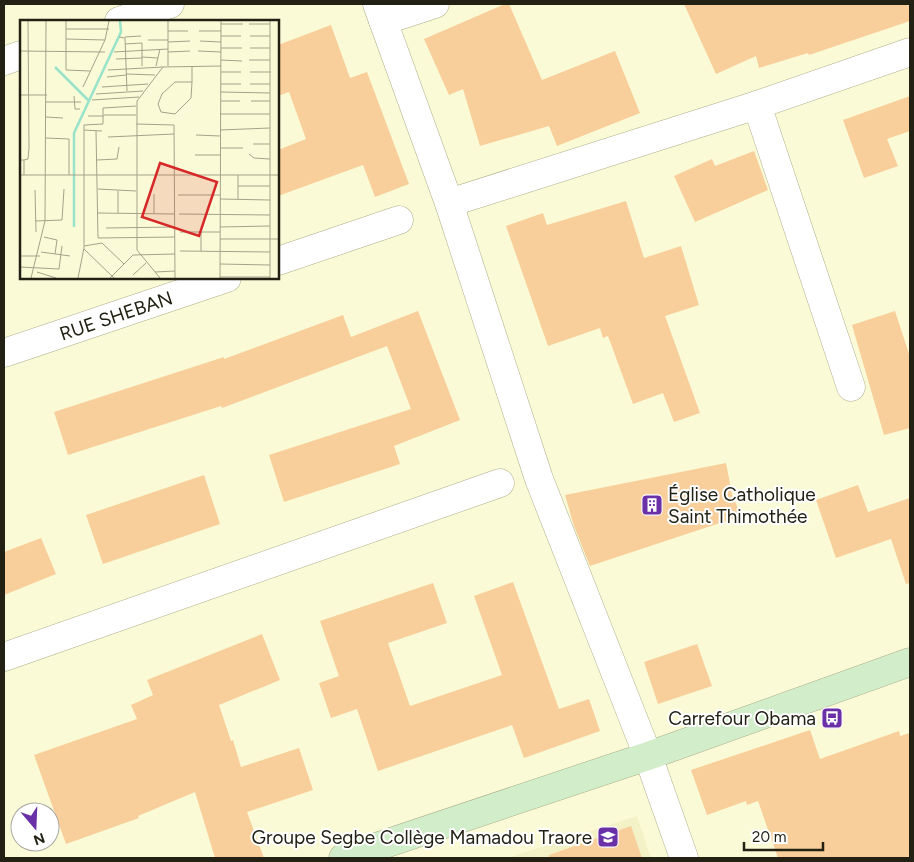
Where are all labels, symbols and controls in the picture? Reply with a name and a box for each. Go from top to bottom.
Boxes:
inset map [20,20,279,279]
street label: RUE SHEBAN [57,286,175,346]
place label: Église Catholique Saint Thimothée [668,483,816,528]
building icon: Église Catholique Saint Thimothée [640,493,664,517]
bus stop icon: Carrefour Obama [820,706,844,730]
place label: Carrefour Obama [668,707,816,730]
north arrow [10,802,60,852]
scale bar [744,820,823,852]
school or university icon: Groupe Segbe Collège Mamadou Traore [596,825,620,849]
place label: Groupe Segbe Collège Mamadou Traore [252,826,592,849]
text: 20 m [752,828,786,846]
text: N [31,829,47,849]

